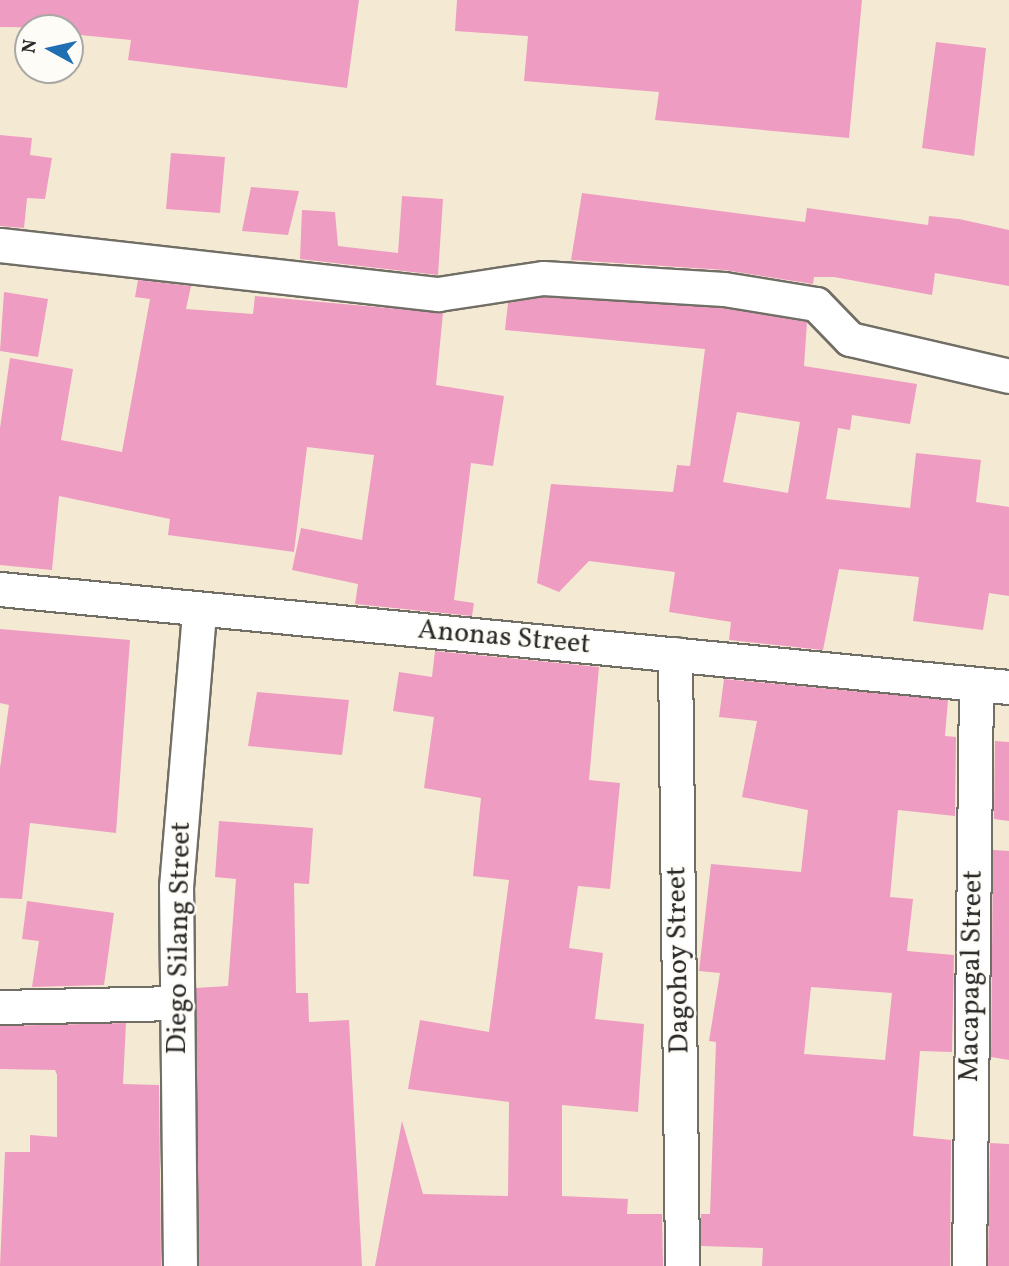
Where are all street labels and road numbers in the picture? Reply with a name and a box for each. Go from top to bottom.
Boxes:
street label: Anonas Street [416,614,592,662]
street label: Diego Silang Street [161,821,199,1055]
street label: Dagohoy Street [661,865,697,1055]
street label: Macapagal Street [953,870,991,1082]

